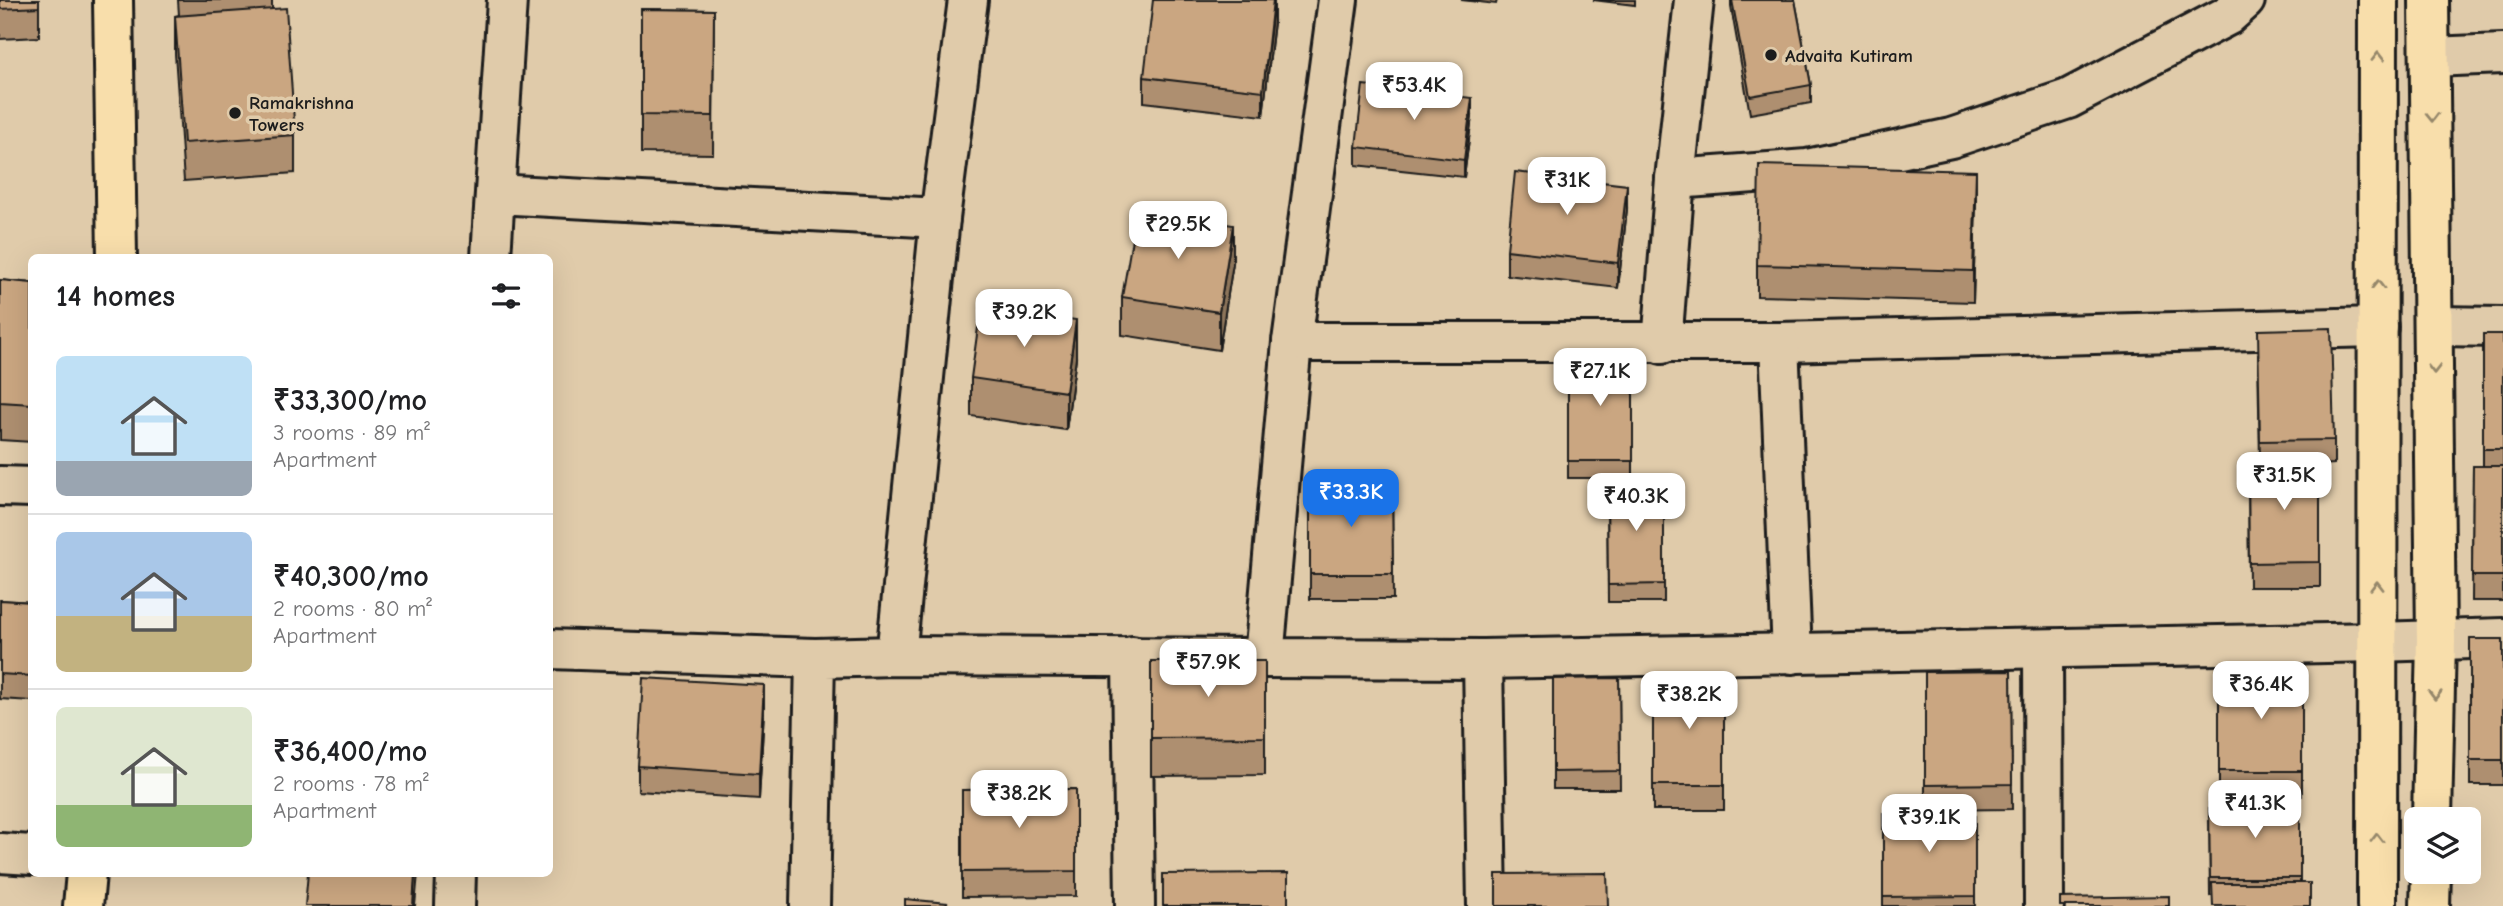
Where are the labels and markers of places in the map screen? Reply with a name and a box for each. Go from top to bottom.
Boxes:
place label: Advaita Kutiram [1785,45,1913,67]
marker: Advaita Kutiram [1763,47,1779,63]
pin: ₹53.4K [1357,62,1471,122]
place label: Ramakrishna Towers [249,92,354,136]
marker: Ramakrishna Towers [227,105,243,121]
pin: ₹31K [1526,158,1608,217]
pin: ₹29.5K [1121,202,1235,261]
pin: ₹39.2K [967,290,1081,349]
pin: ₹27.1K [1543,348,1657,408]
pin: ₹31.5K [2227,452,2341,512]
pin: ₹33.3K [1294,470,1408,529]
pin: ₹40.3K [1579,474,1693,533]
pin: ₹57.9K [1151,640,1265,699]
pin: ₹36.4K [2204,662,2318,721]
pin: ₹38.2K [1632,672,1746,731]
pin: ₹38.2K [962,770,1076,830]
pin: ₹41.3K [2198,780,2312,840]
pin: ₹39.1K [1872,794,1986,854]

